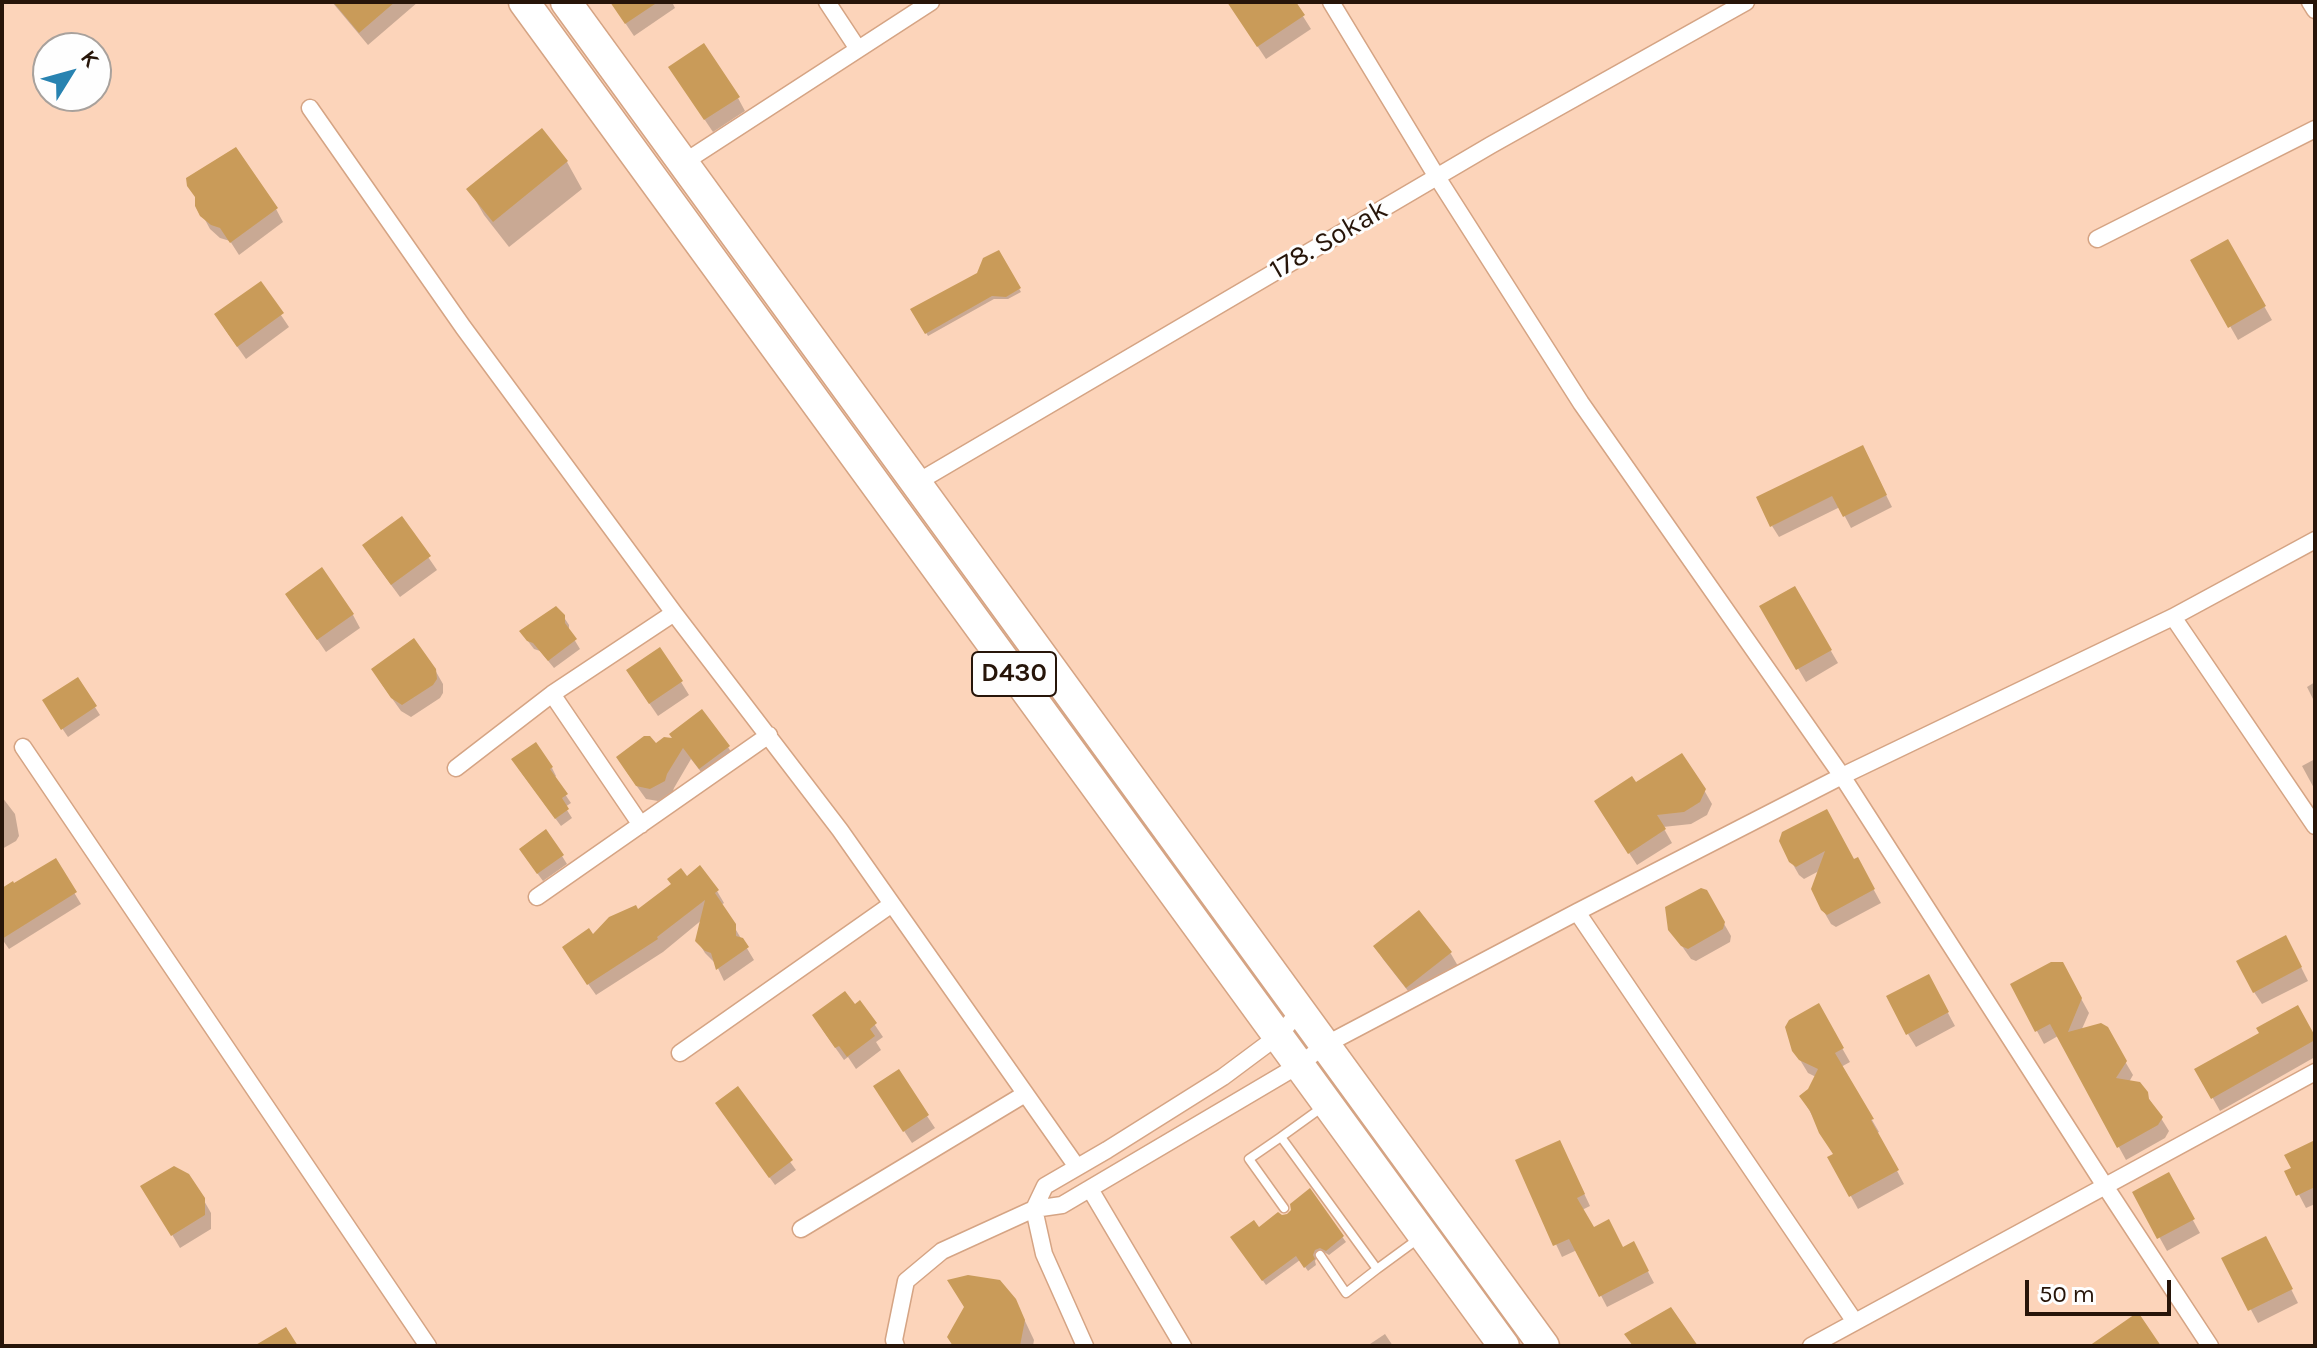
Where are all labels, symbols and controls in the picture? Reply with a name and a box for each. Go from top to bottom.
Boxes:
north arrow [32,32,112,112]
text: K [75,45,104,72]
street label: 178. Sokak [1264,193,1394,287]
road number: D430 [972,652,1056,696]
scale bar [2029,1264,2175,1314]
text: 50 m [2039,1280,2095,1308]

